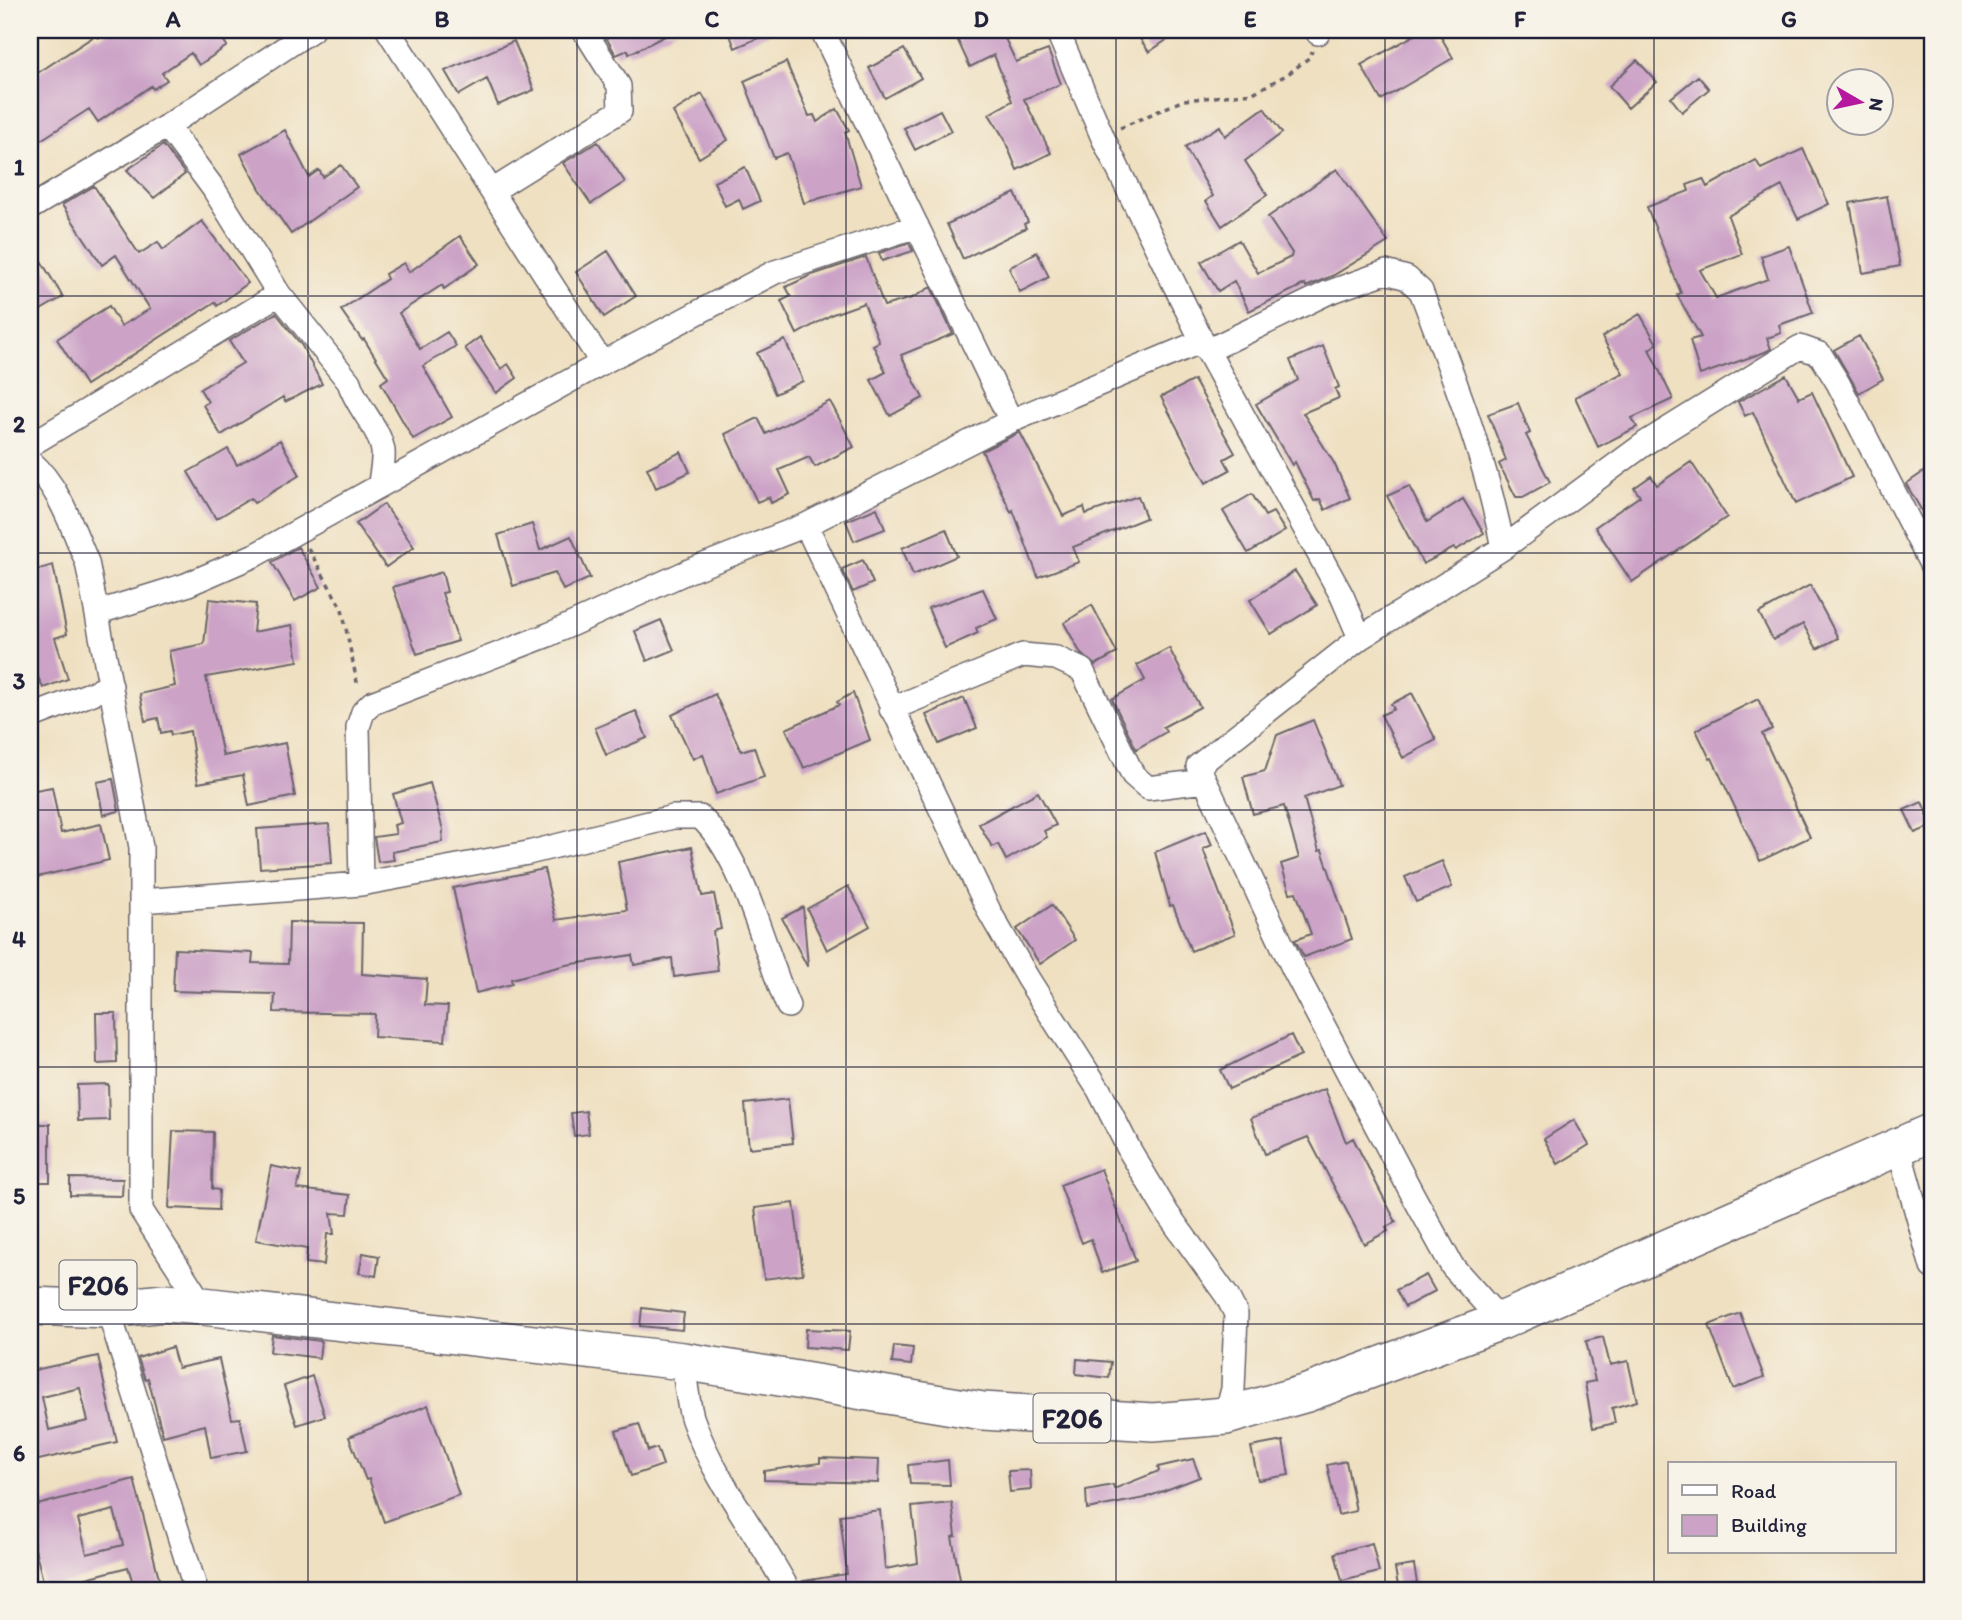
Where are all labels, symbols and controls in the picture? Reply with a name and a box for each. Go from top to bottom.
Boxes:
text: A [165,5,181,33]
text: B [435,5,450,33]
text: C [705,5,720,33]
text: D [973,5,989,33]
text: E [1244,5,1257,33]
text: F [1514,5,1527,33]
text: G [1781,5,1797,33]
north arrow [1826,66,1896,136]
text: N [1864,96,1889,113]
text: 1 [14,153,25,181]
text: 2 [13,410,26,438]
text: 3 [13,667,26,695]
text: 4 [12,925,26,953]
text: 5 [13,1182,25,1210]
road number: F206 [60,1260,136,1310]
road number: F206 [1034,1394,1110,1442]
text: 6 [13,1439,25,1467]
legend [1668,1462,1896,1554]
text: Road [1731,1478,1777,1503]
text: Building [1731,1512,1807,1537]

